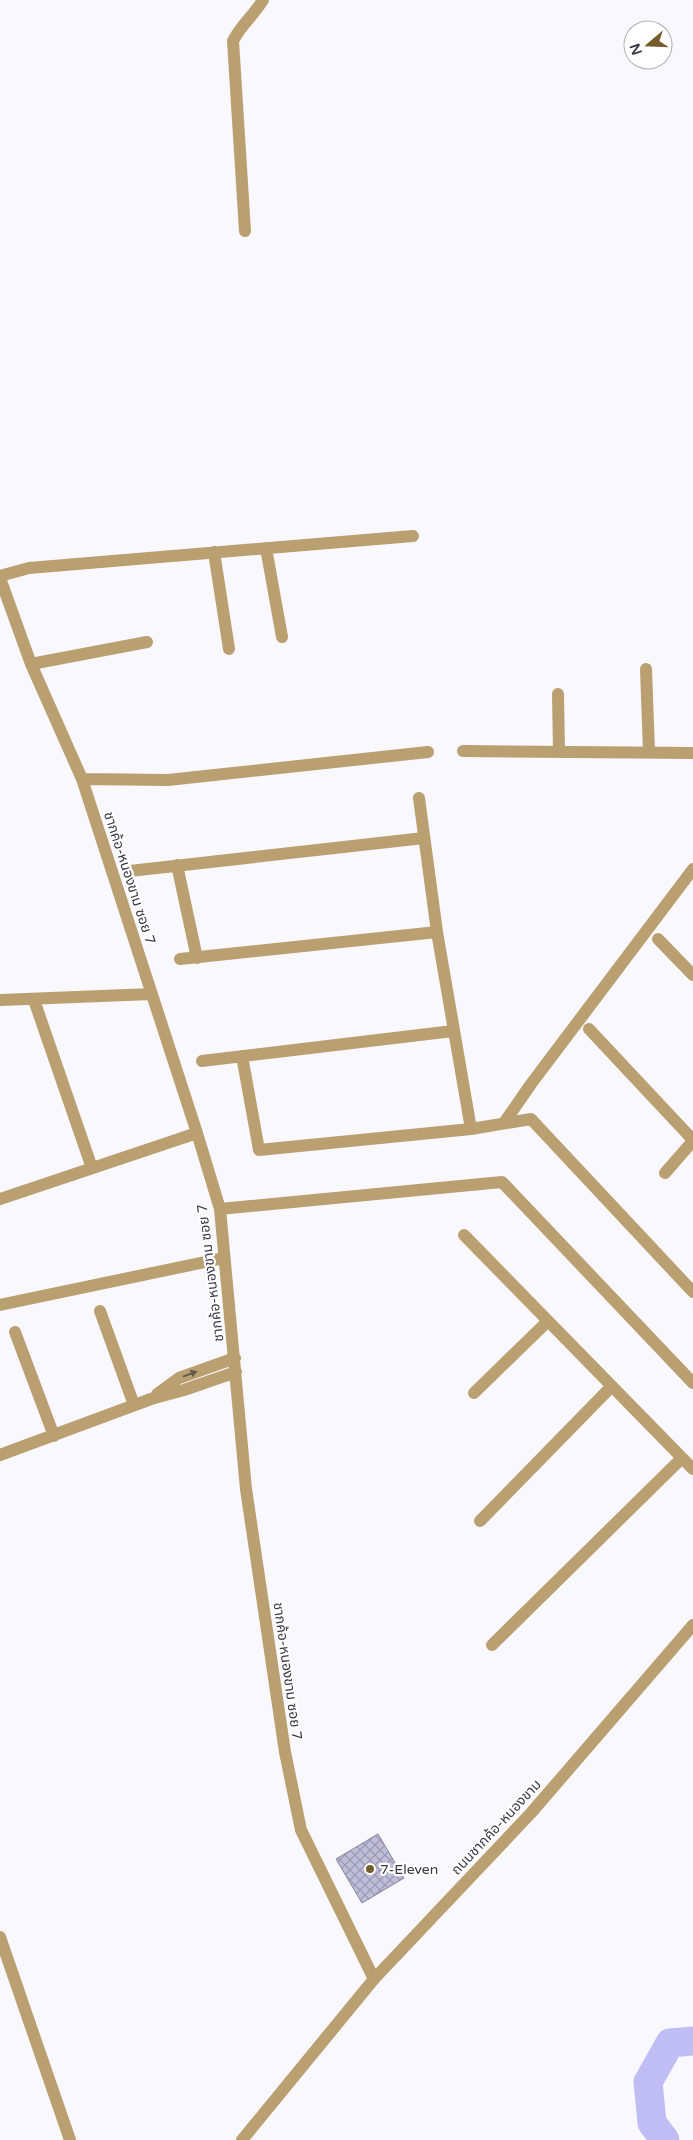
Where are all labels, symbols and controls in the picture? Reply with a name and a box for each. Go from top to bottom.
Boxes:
north arrow [623,20,673,70]
text: N [626,41,646,57]
street label: ชากค้อ-หนองขาม ซอย 7 [100,810,159,947]
street label: ชากค้อ-หนองขาม ซอย 7 [194,1203,227,1343]
one-way arrow [183,1370,198,1377]
street label: ชากค้อ-หนองขาม ซอย 7 [269,1601,306,1741]
street label: ถนนชากค้อ-หนองขาม [448,1776,545,1878]
place label: 7-Eleven [380,1861,438,1878]
marker: 7-Eleven [364,1863,376,1875]

